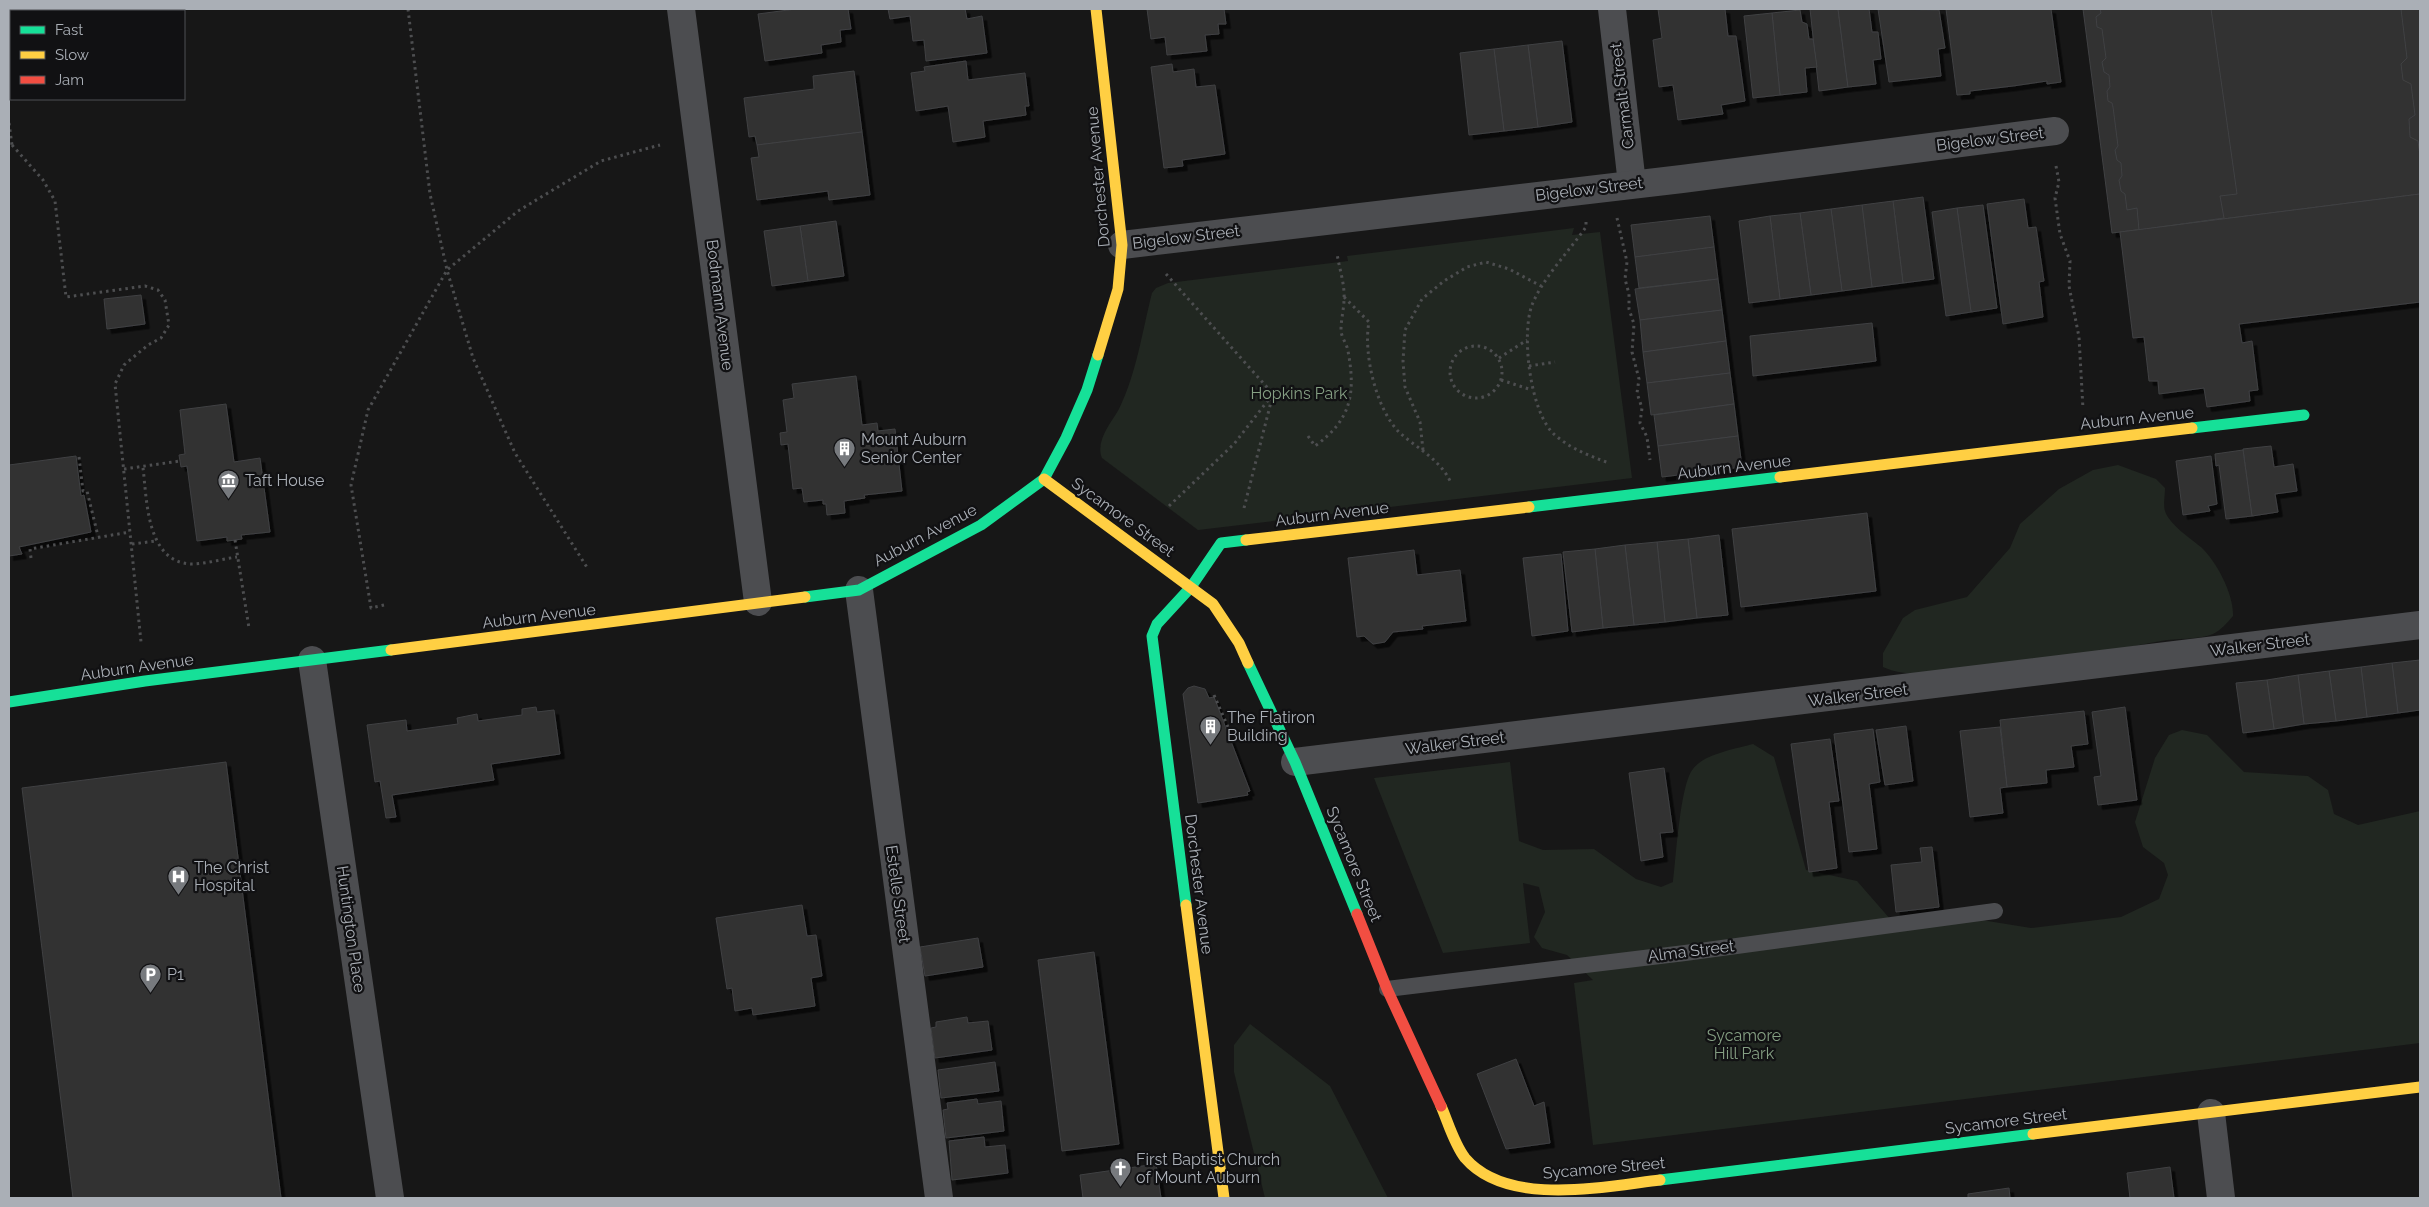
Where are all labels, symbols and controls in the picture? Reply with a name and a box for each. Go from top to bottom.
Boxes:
legend [10,10,185,100]
text: Fast [55,21,83,39]
street label: Carmalt Street [1606,41,1638,150]
text: Slow [55,46,89,64]
text: Jam [55,71,84,89]
street label: Dorchester Avenue [1082,106,1114,248]
street label: Bigelow Street [1935,123,2045,155]
street label: Bigelow Street [1534,173,1644,205]
street label: Bigelow Street [1131,221,1241,253]
street label: Bodmann Avenue [703,238,737,372]
park label: Hopkins Park [1251,384,1348,403]
street label: Auburn Avenue [2079,403,2195,433]
place label: Mount Auburn Senior Center [861,430,967,467]
building icon: Mount Auburn Senior Center [833,436,857,467]
street label: Auburn Avenue [1676,451,1792,483]
museum icon: Taft House [217,468,241,499]
place label: Taft House [245,471,324,490]
street label: Sycamore Street [1068,473,1179,561]
street label: Auburn Avenue [1274,498,1390,530]
street label: Auburn Avenue [870,500,980,570]
street label: Auburn Avenue [481,600,597,632]
street label: Walker Street [2209,629,2311,661]
street label: Auburn Avenue [79,650,195,684]
street label: Walker Street [1807,679,1909,711]
place label: The Flatiron Building [1227,708,1315,745]
building icon: The Flatiron Building [1199,714,1223,745]
street label: Walker Street [1404,727,1506,759]
street label: Sycamore Street [1322,804,1386,925]
street label: Dorchester Avenue [1181,813,1217,955]
street label: Estelle Street [882,844,914,945]
place label: The Christ Hospital [194,858,270,895]
hospital icon: The Christ Hospital [166,864,190,895]
street label: Huntington Place [333,864,369,994]
street label: Alma Street [1647,936,1736,966]
parking icon: P1 [139,962,163,993]
place label: P1 [167,965,184,984]
park label: Sycamore Hill Park [1707,1026,1781,1063]
street label: Sycamore Street [1944,1104,2069,1138]
place label: First Baptist Church of Mount Auburn [1136,1150,1280,1187]
street label: Sycamore Street [1542,1153,1667,1183]
church icon: First Baptist Church of Mount Auburn [1108,1156,1132,1187]

